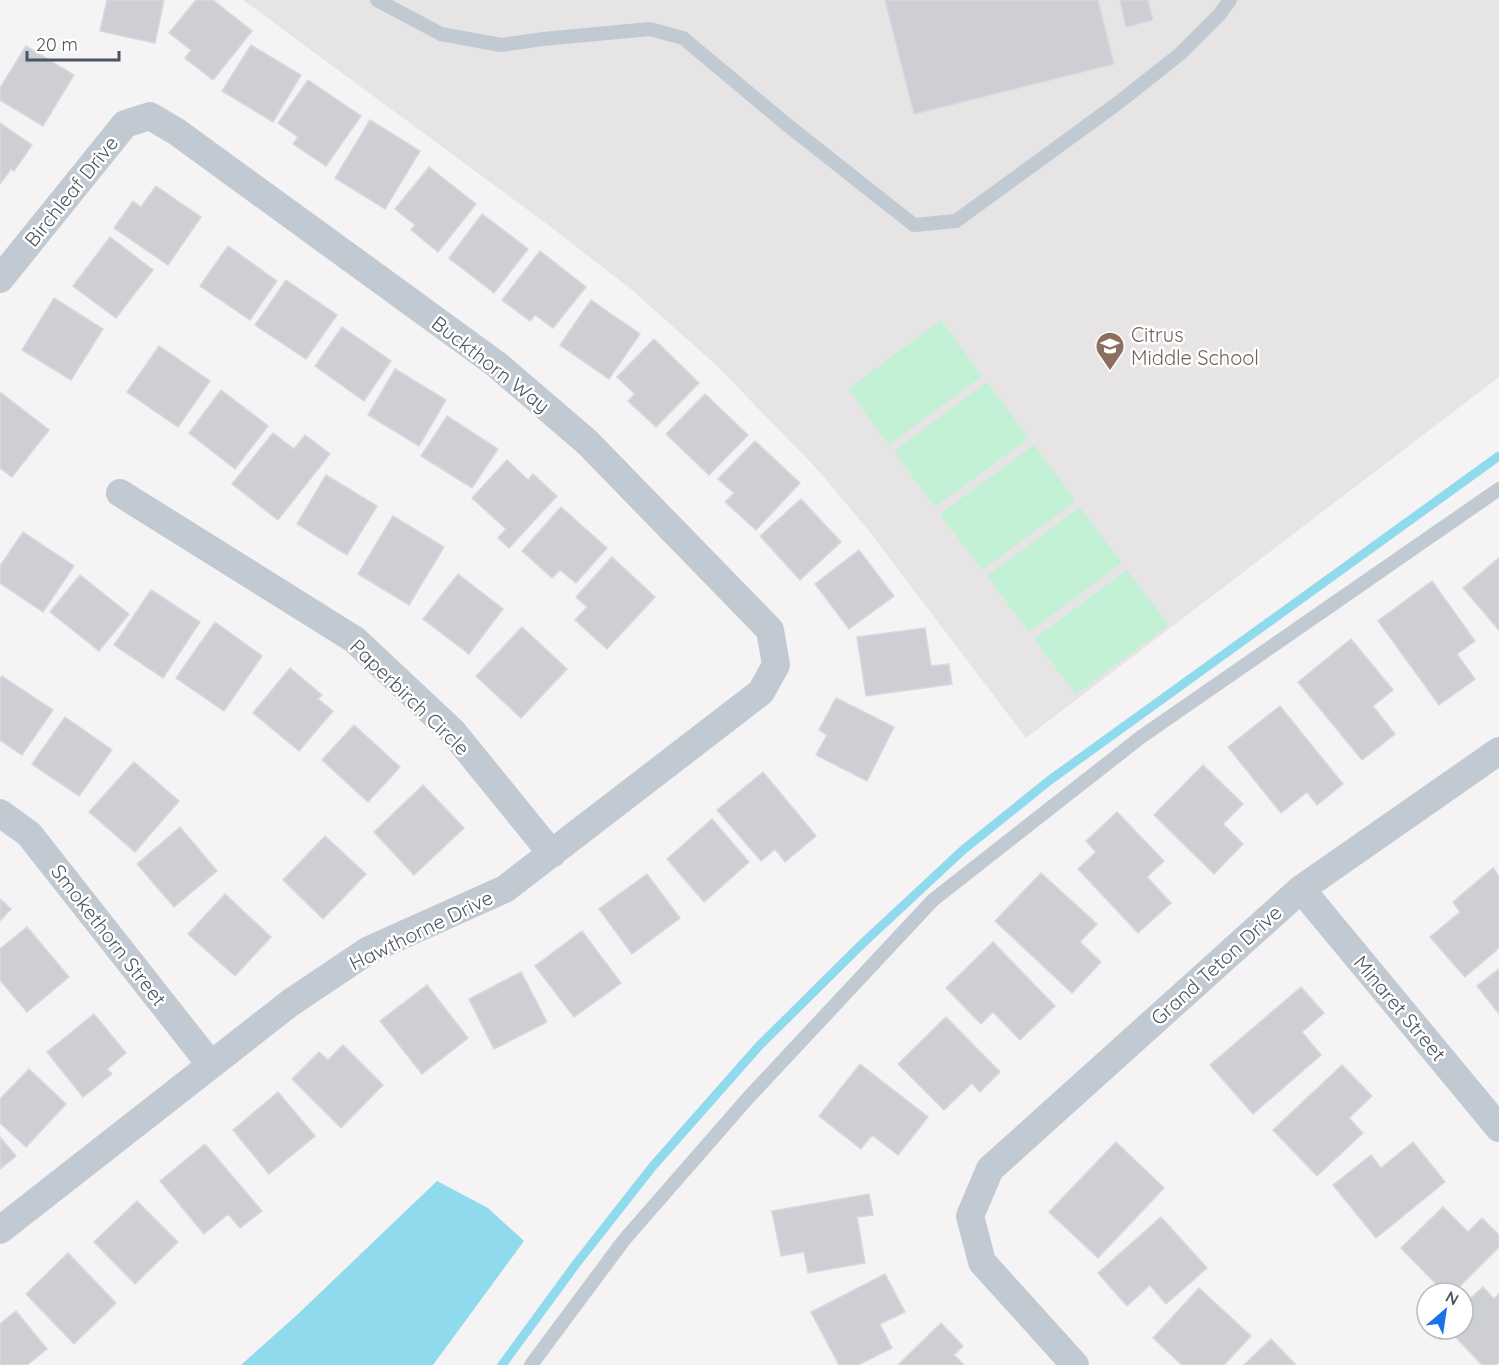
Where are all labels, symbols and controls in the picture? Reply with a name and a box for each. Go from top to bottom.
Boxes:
scale bar [27,24,118,62]
text: 20 m [36,33,78,56]
street label: Birchleaf Drive [19,131,123,251]
street label: Buckthorn Way [427,310,555,418]
place label: Citrus Middle School [1131,322,1259,370]
school or university icon: Citrus Middle School [1094,330,1126,372]
street label: Paperbirch Circle [345,634,475,760]
street label: Smokethorn Street [46,859,172,1011]
street label: Hawthorne Drive [345,884,497,976]
street label: Grand Teton Drive [1145,900,1287,1030]
street label: Minaret Street [1349,950,1451,1066]
north arrow [1415,1281,1475,1341]
text: N [1442,1286,1462,1309]

